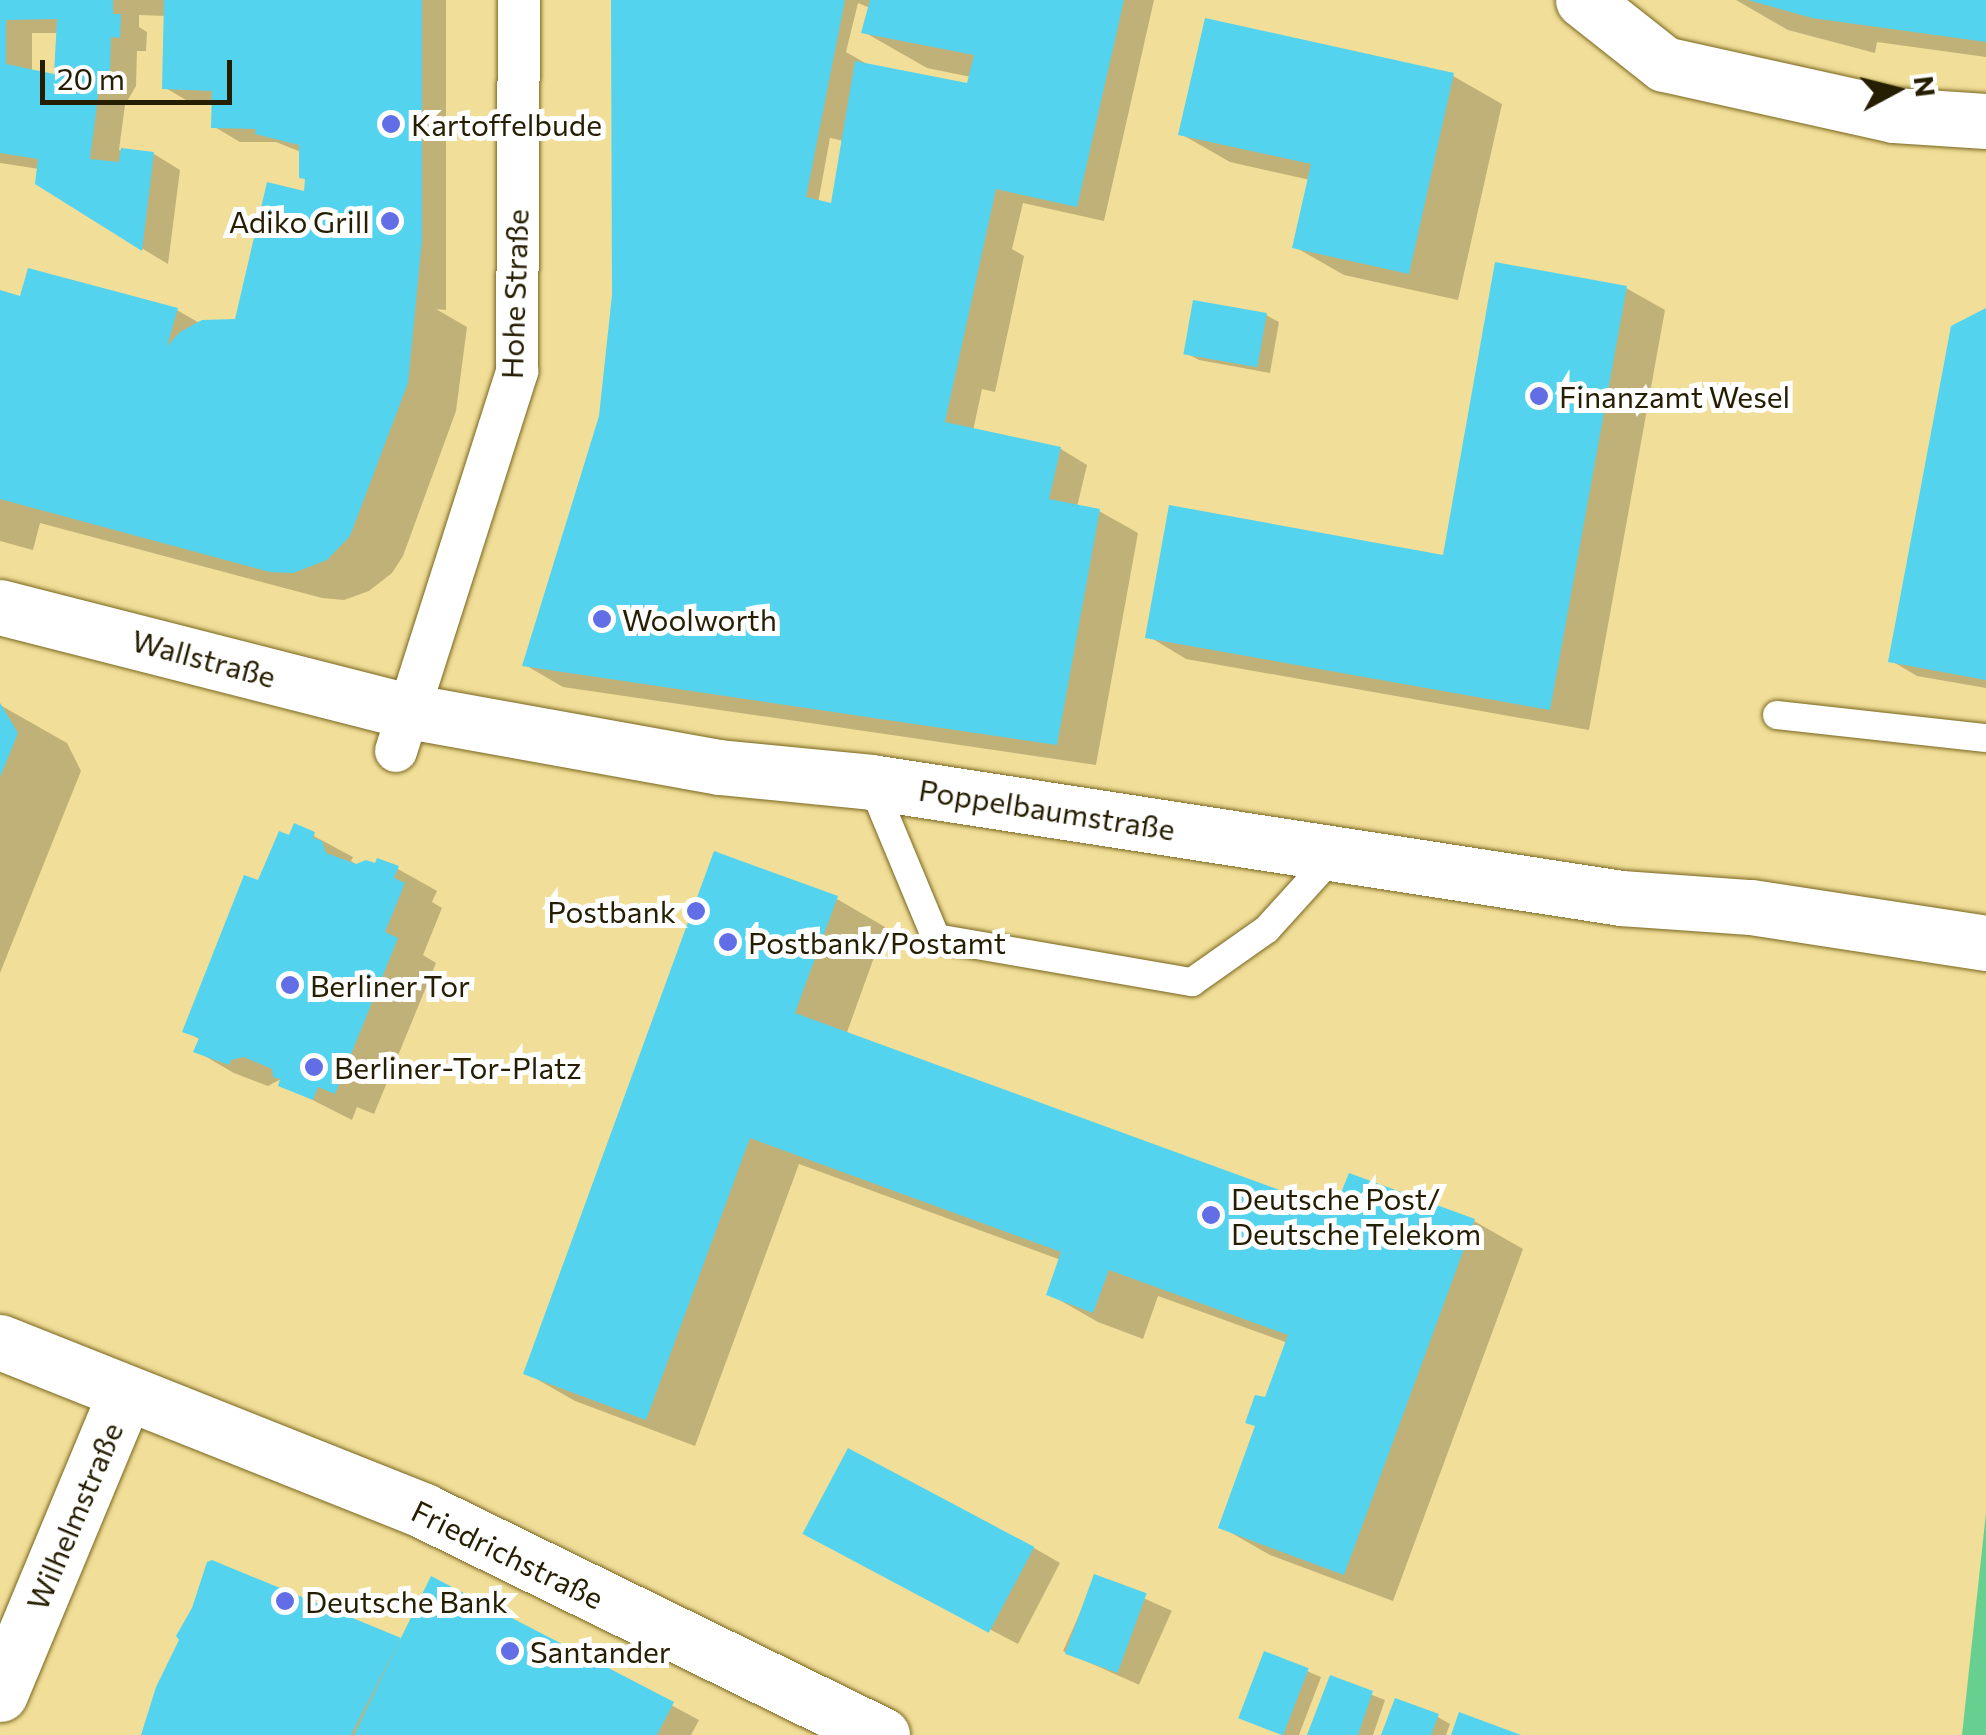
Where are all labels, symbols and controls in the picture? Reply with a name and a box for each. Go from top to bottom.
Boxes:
scale bar [45,40,238,102]
north arrow [1846,40,1946,140]
text: 20 m [57,59,125,96]
text: N [1908,74,1944,99]
place label: Kartoffelbude [411,106,602,142]
marker: Kartoffelbude [380,113,402,135]
place label: Adiko Grill [229,203,370,239]
street label: Hohe Straße [493,208,535,380]
marker: Adiko Grill [379,210,401,232]
place label: Finanzamt Wesel [1559,378,1790,414]
marker: Finanzamt Wesel [1528,385,1550,407]
place label: Woolworth [622,601,777,637]
marker: Woolworth [591,608,613,630]
street label: Wallstraße [128,622,280,694]
street label: Poppelbaumstraße [916,771,1178,847]
place label: Postbank [547,893,676,929]
marker: Postbank [685,900,707,922]
place label: Postbank/Postamt [748,924,1006,960]
marker: Postbank/Postamt [717,931,739,953]
place label: Berliner Tor [310,967,470,1003]
marker: Berliner Tor [279,974,301,996]
place label: Berliner-Tor-Platz [334,1049,581,1085]
marker: Berliner-Tor-Platz [303,1056,325,1078]
place label: Deutsche Post/ Deutsche Telekom [1231,1180,1481,1250]
marker: Deutsche Post/ Deutsche Telekom [1200,1204,1222,1226]
street label: Wilhelmstraße [18,1417,130,1615]
street label: Friedrichstraße [406,1492,610,1616]
place label: Deutsche Bank [305,1583,508,1619]
marker: Deutsche Bank [274,1590,296,1612]
place label: Santander [530,1633,671,1669]
marker: Santander [499,1640,521,1662]

